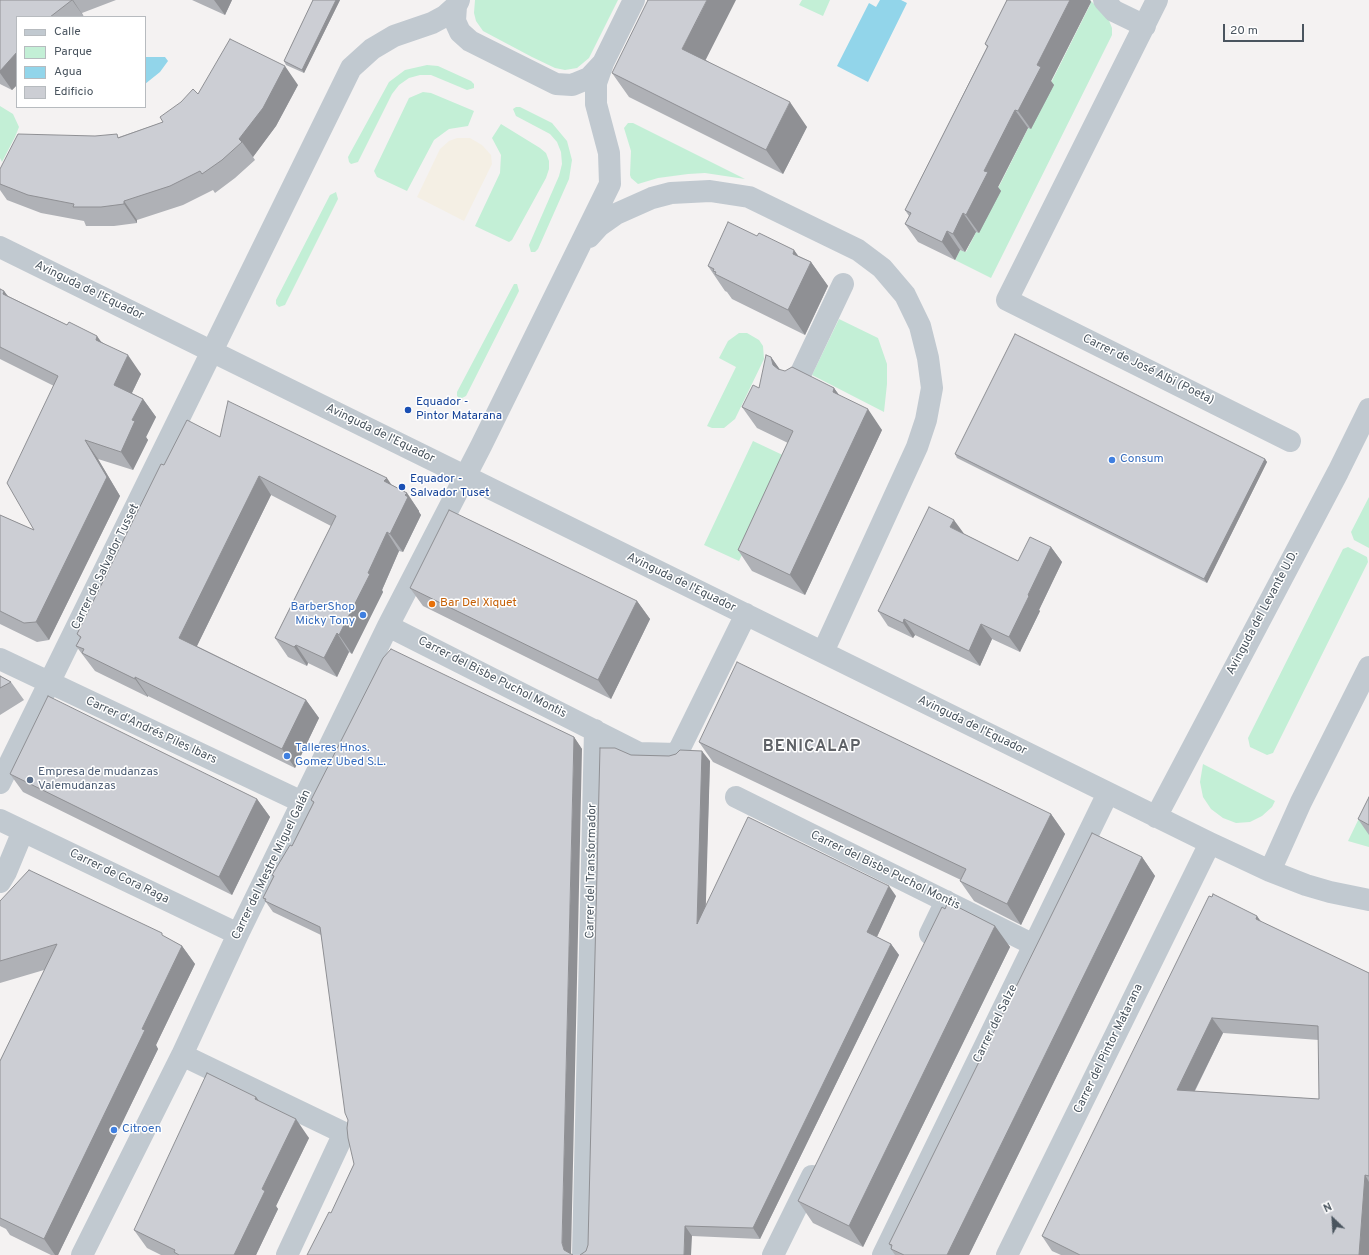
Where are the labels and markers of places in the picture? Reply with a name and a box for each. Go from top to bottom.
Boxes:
place label: Equador - Pintor Matarana [416,396,502,424]
marker: Equador - Pintor Matarana [403,405,413,415]
place label: Consum [1120,453,1164,467]
marker: Consum [1107,455,1117,465]
place label: Equador - Salvador Tuset [410,473,490,501]
marker: Equador - Salvador Tuset [397,482,407,492]
place label: Bar Del Xiquet [440,597,517,611]
marker: Bar Del Xiquet [427,599,437,609]
place label: BarberShop Micky Tony [290,601,355,629]
marker: BarberShop Micky Tony [358,610,368,620]
place label: Talleres Hnos. Gomez Ubed S.L. [295,742,386,770]
marker: Talleres Hnos. Gomez Ubed S.L. [282,751,292,761]
place label: Empresa de mudanzas Valemudanzas [38,766,158,794]
marker: Empresa de mudanzas Valemudanzas [25,775,35,785]
place label: Citroen [122,1123,161,1137]
marker: Citroen [109,1125,119,1135]

